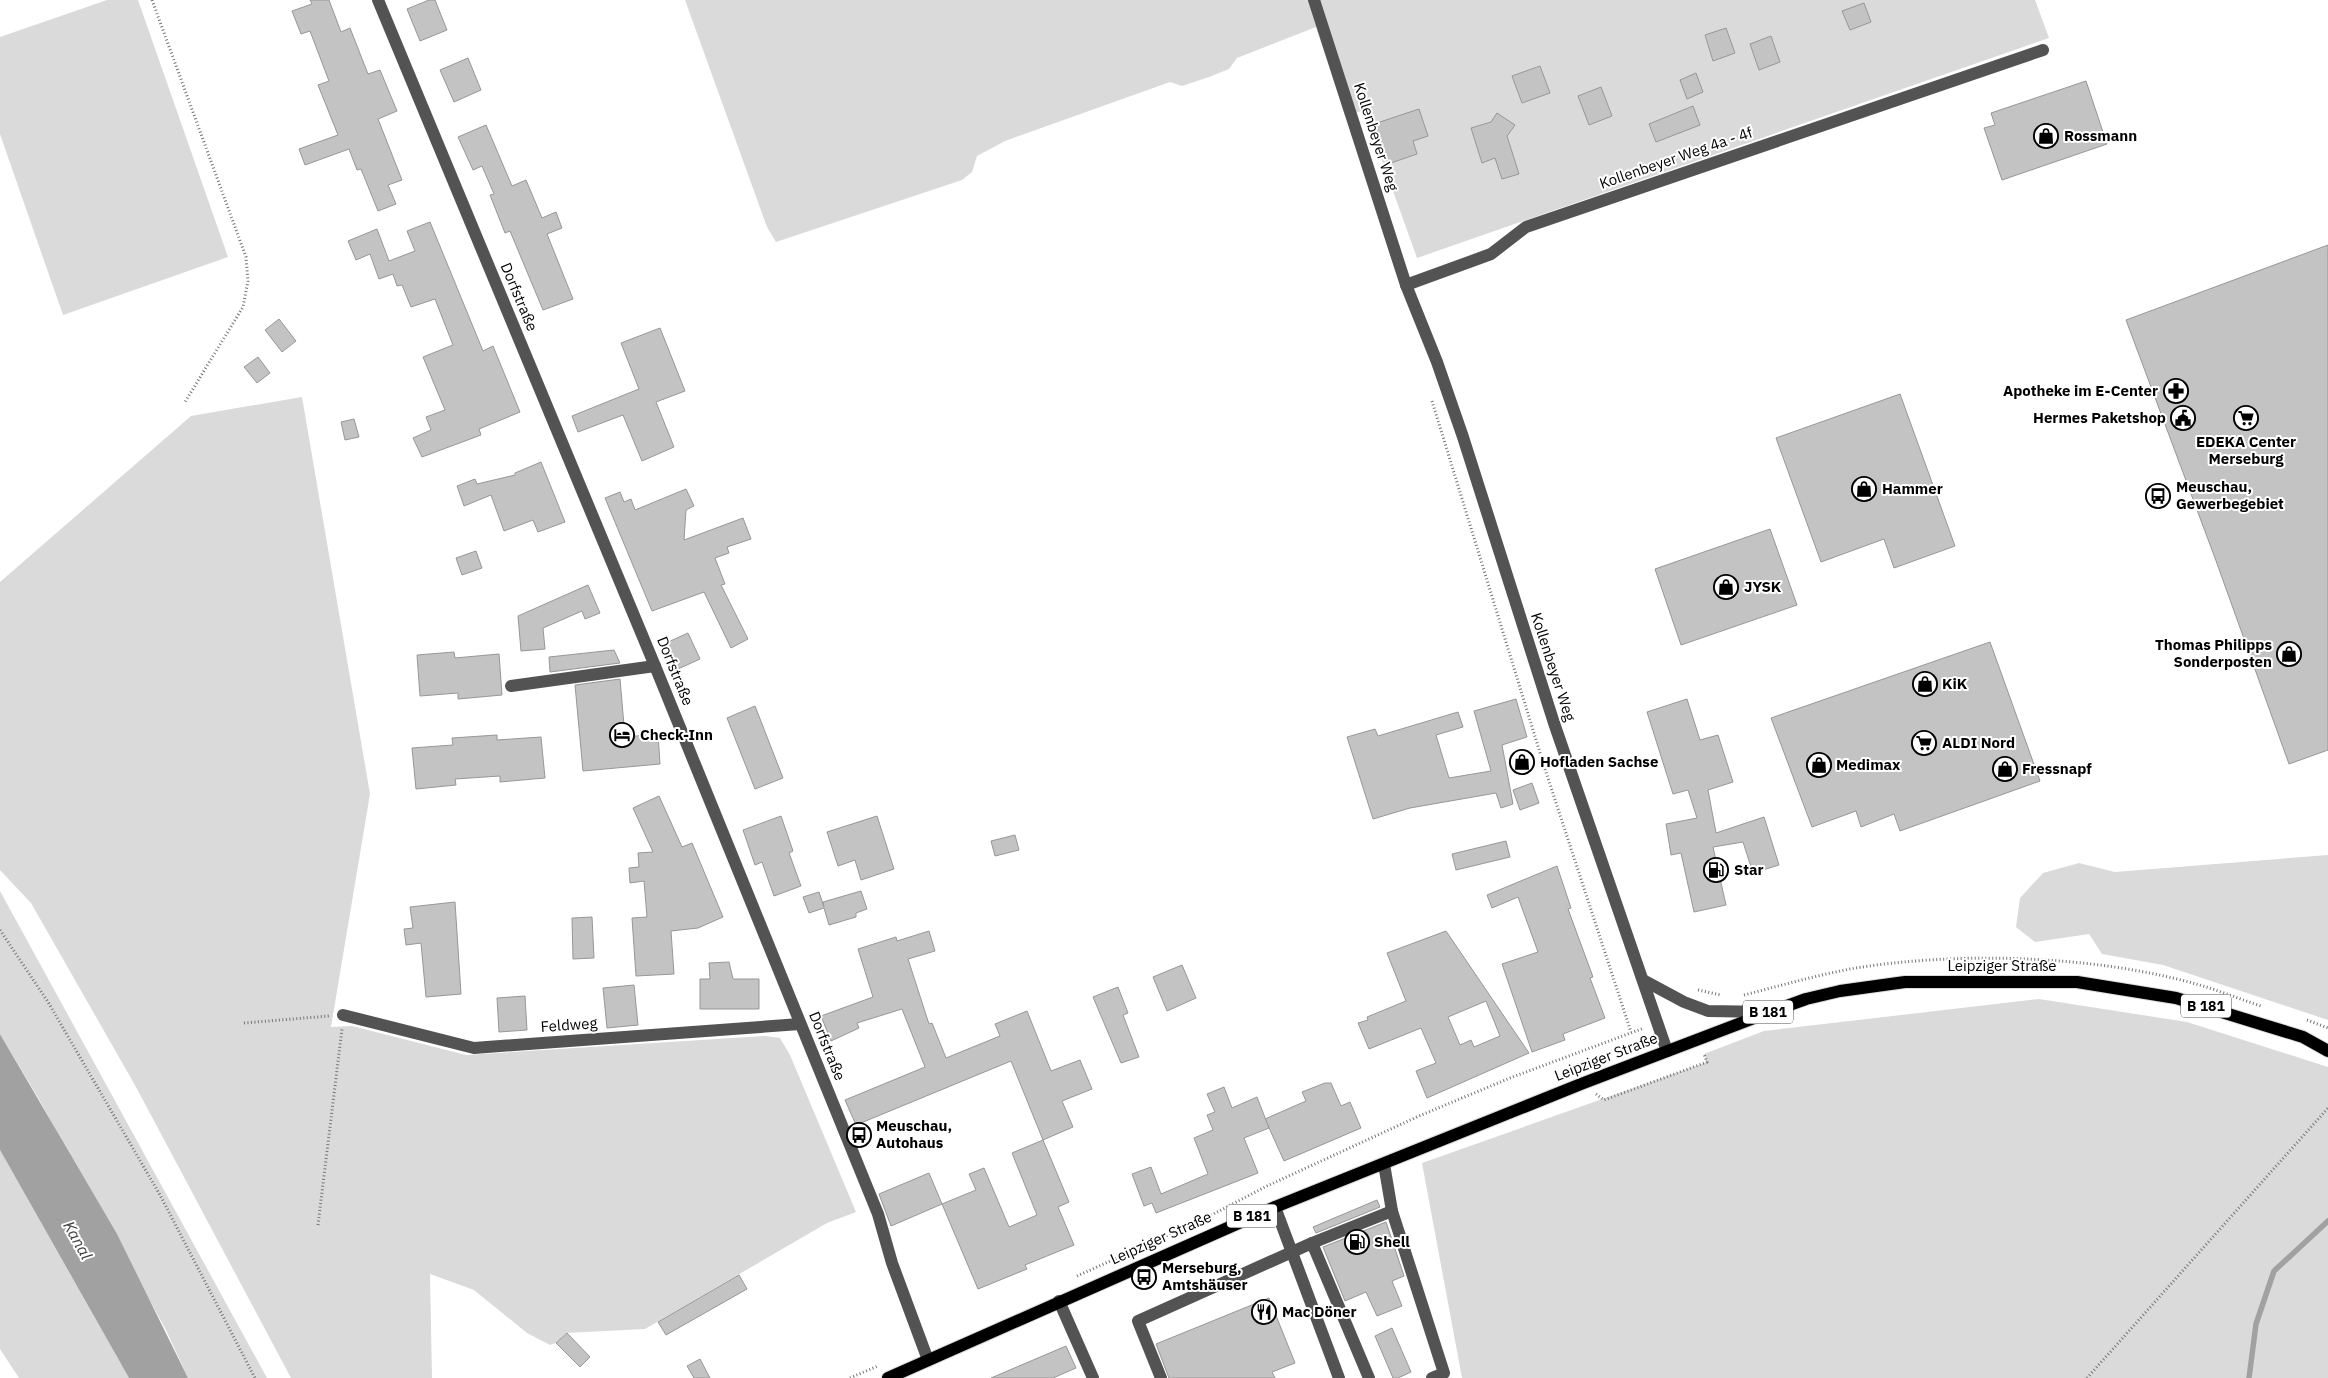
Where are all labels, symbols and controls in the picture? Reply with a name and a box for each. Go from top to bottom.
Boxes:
street label: Kollenbeyer Weg [1350,80,1403,194]
street label: Kollenbeyer Weg 4a - 4f [1597,122,1755,193]
shop icon: Rossmann [2033,123,2059,149]
place label: Rossmann [2064,126,2137,145]
street label: Dorfstraße [497,260,542,334]
pharmacy icon: Apotheke im E-Center [2163,378,2189,404]
place label: Apotheke im E-Center [2003,381,2158,400]
public building icon: Hermes Paketshop [2170,405,2196,431]
supermarket icon: EDEKA Center Merseburg [2233,405,2259,431]
place label: Hermes Paketshop [2033,408,2166,427]
place label: EDEKA Center Merseburg [2196,432,2296,468]
shop icon: Hammer [1851,476,1877,502]
place label: Meuschau, Gewerbegebiet [2176,477,2284,513]
place label: Hammer [1882,479,1943,498]
bus stop icon: Meuschau, Gewerbegebiet [2145,483,2171,509]
shop icon: JYSK [1713,574,1739,600]
place label: JYSK [1744,577,1782,596]
street label: Kollenbeyer Weg [1527,610,1580,724]
street label: Dorfstraße [653,634,698,708]
place label: Thomas Philipps Sonderposten [2155,635,2272,671]
shop icon: Thomas Philipps Sonderposten [2276,641,2302,667]
shop icon: KiK [1912,671,1938,697]
place label: KiK [1942,674,1968,693]
hotel icon: Check-Inn [609,722,635,748]
place label: Check-Inn [640,725,713,744]
supermarket icon: ALDI Nord [1911,730,1937,756]
place label: ALDI Nord [1942,733,2015,752]
shop icon: Hofladen Sachse [1509,749,1535,775]
place label: Hofladen Sachse [1540,752,1658,771]
shop icon: Medimax [1806,752,1832,778]
place label: Medimax [1836,755,1901,774]
shop icon: Fressnapf [1992,756,2018,782]
place label: Fressnapf [2022,759,2092,778]
fuel station icon: Star [1703,857,1729,883]
place label: Star [1734,860,1764,879]
street label: Leipziger Straße [1947,956,2057,975]
road number: B 181 [2181,994,2231,1018]
road number: B 181 [1743,1000,1793,1024]
street label: Dorfstraße [805,1009,850,1083]
street label: Feldweg [540,1013,598,1036]
street label: Leipziger Straße [1551,1028,1660,1085]
place label: Meuschau, Autohaus [876,1116,952,1152]
bus stop icon: Meuschau, Autohaus [846,1122,872,1148]
road number: B 181 [1227,1204,1277,1228]
street label: Leipziger Straße [1107,1207,1214,1268]
water label: Kanal [59,1217,97,1264]
fuel station icon: Shell [1344,1229,1370,1255]
place label: Shell [1374,1232,1410,1251]
place label: Merseburg, Amtshäuser [1162,1258,1247,1294]
bus stop icon: Merseburg, Amtshäuser [1131,1264,1157,1290]
restaurant icon: Mac Döner [1251,1299,1277,1325]
place label: Mac Döner [1282,1302,1356,1321]

